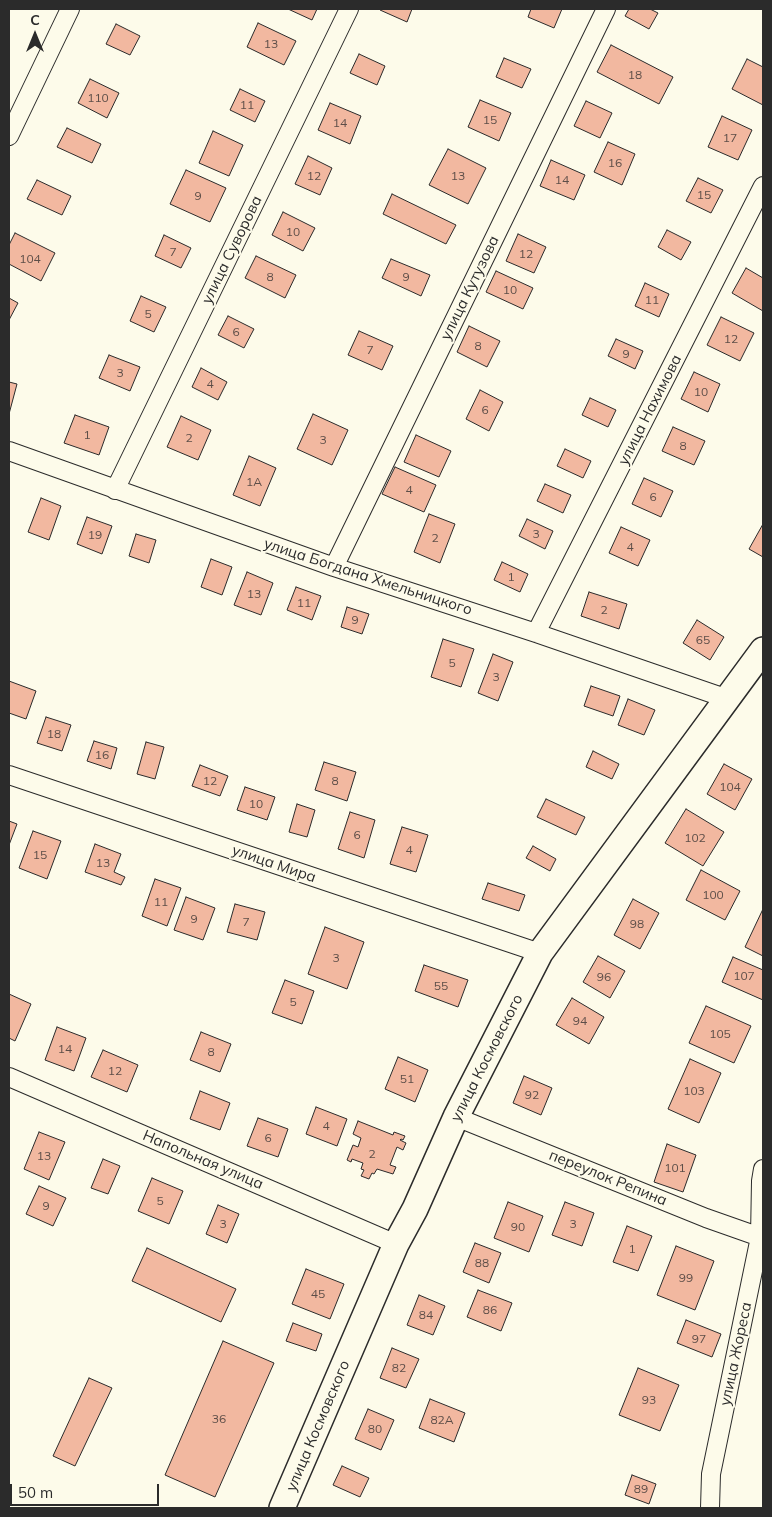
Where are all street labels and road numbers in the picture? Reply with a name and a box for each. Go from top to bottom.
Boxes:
street label: улица Суворова [198,193,266,307]
street label: улица Кутузова [437,233,503,343]
street label: улица Нахимова [614,352,686,468]
street label: улица Богдана Хмельницкого [262,535,474,619]
street label: улица Мира [230,841,318,887]
street label: улица Космовского [447,991,527,1125]
street label: Напольная улица [140,1126,266,1194]
street label: переулок Репина [546,1146,670,1210]
street label: улица Жореса [716,1301,756,1407]
street label: улица Космовского [282,1358,354,1494]

